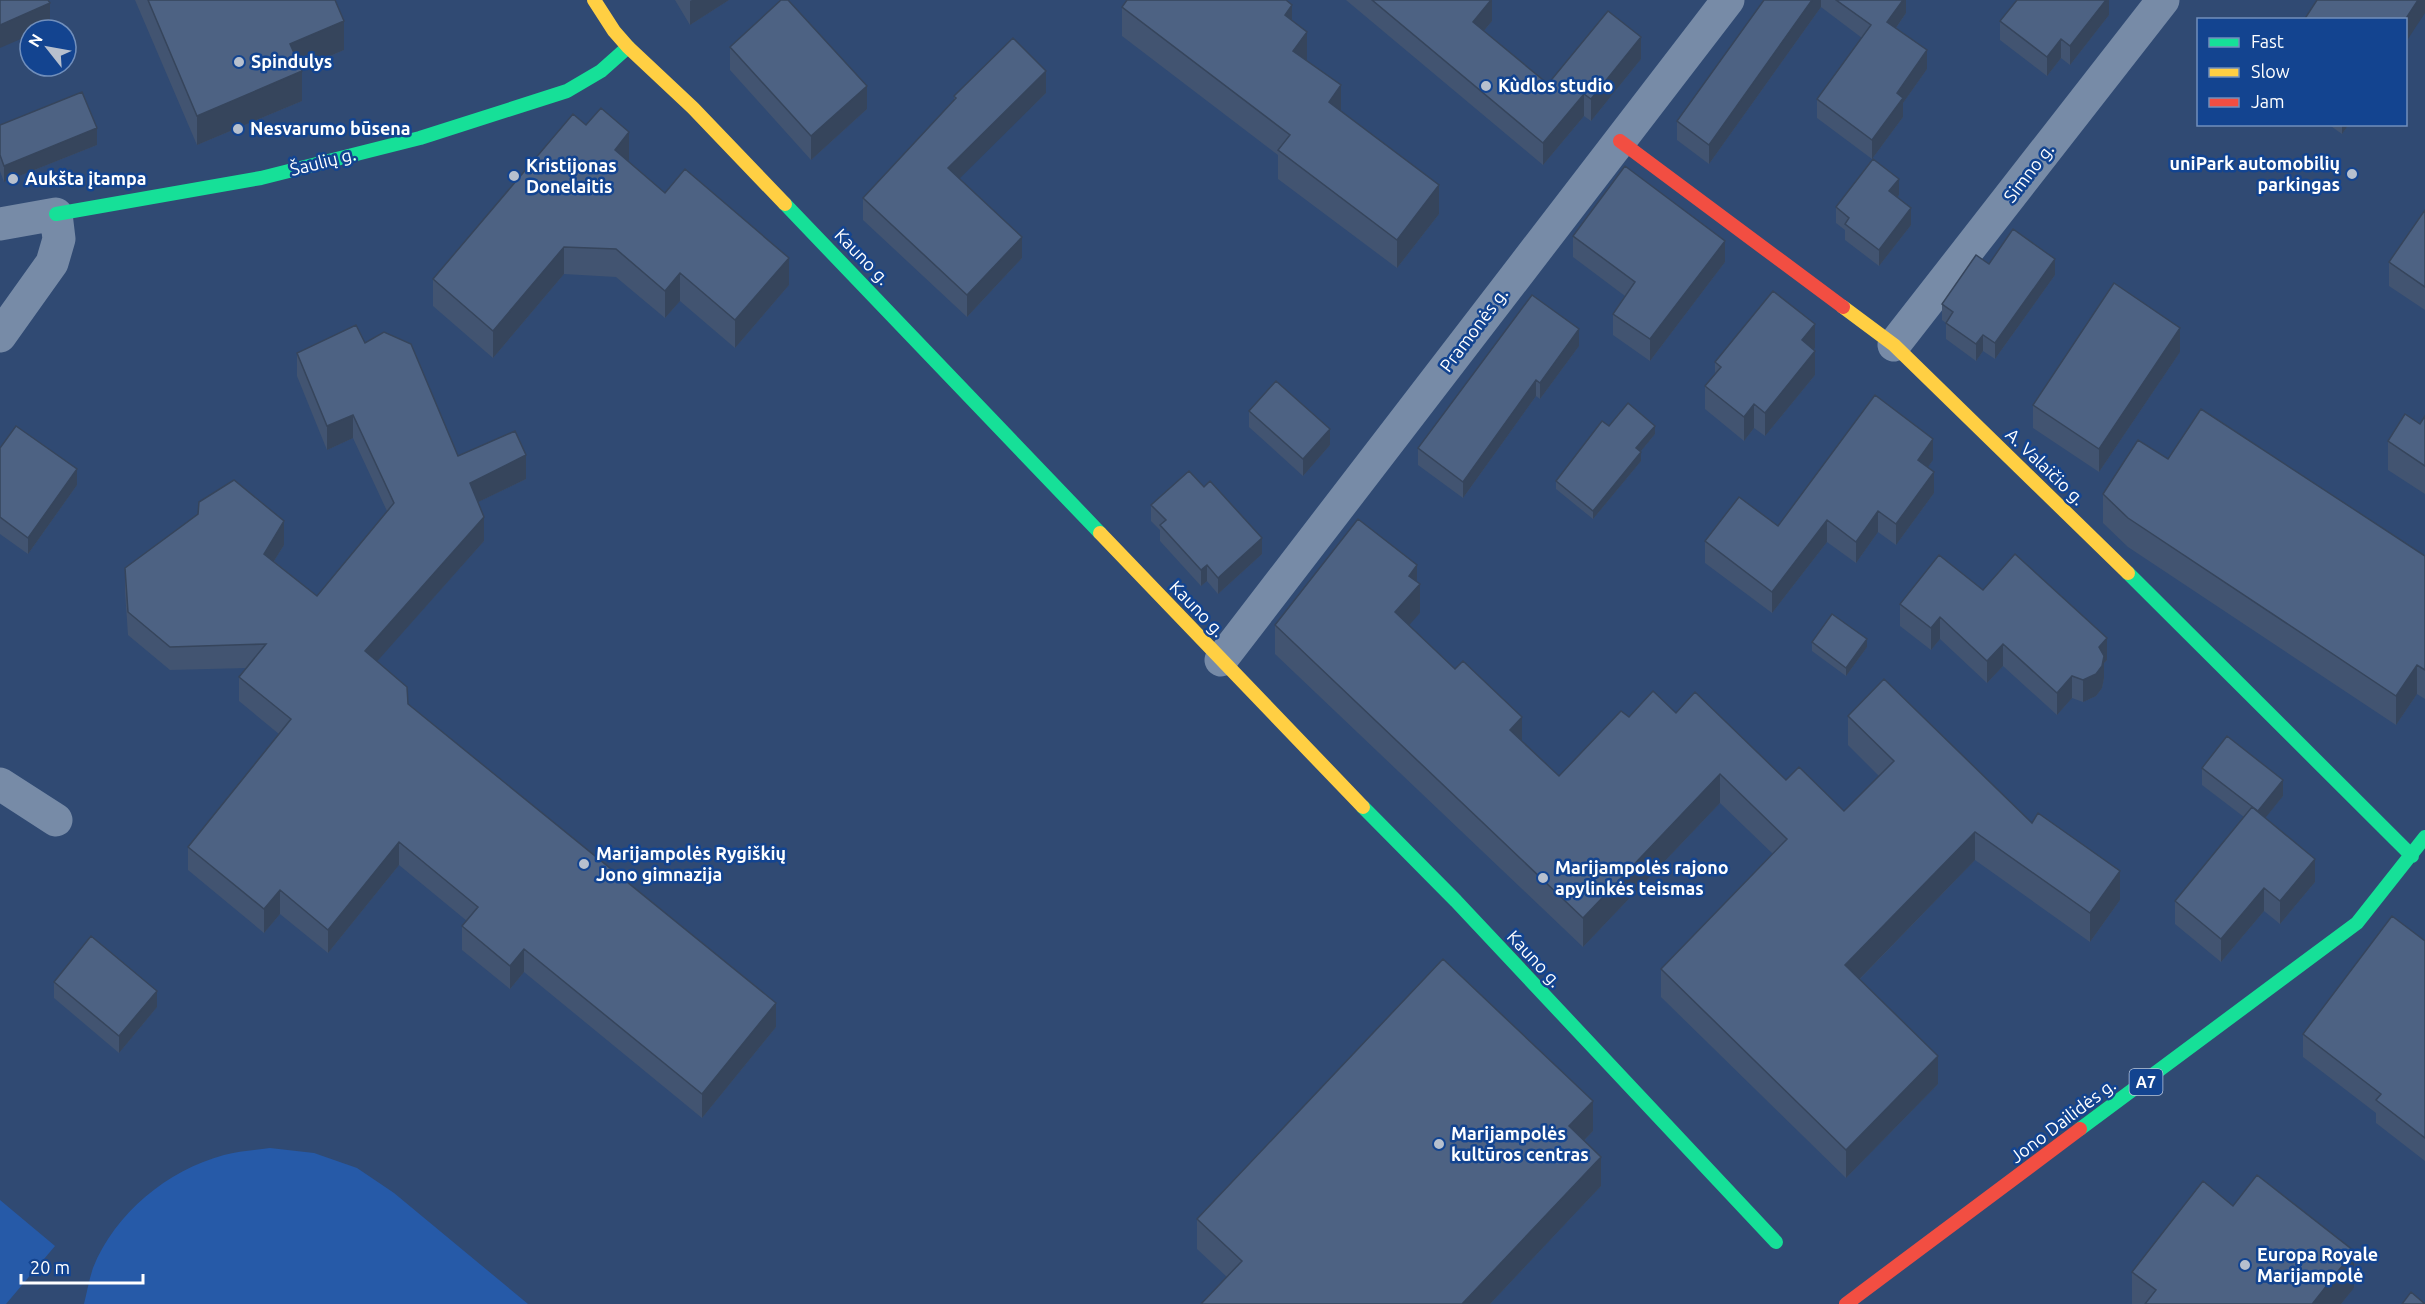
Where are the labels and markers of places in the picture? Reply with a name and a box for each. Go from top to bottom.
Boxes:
place label: Spindulys [251,51,332,71]
marker: Spindulys [232,55,246,69]
place label: Kùdlos studio [1498,75,1613,95]
marker: Kùdlos studio [1479,79,1493,93]
place label: Nesvarumo būsena [250,118,411,138]
marker: Nesvarumo būsena [231,122,245,136]
place label: uniPark automobilių parkingas [2170,153,2340,194]
place label: Kristijonas Donelaitis [526,155,617,196]
marker: uniPark automobilių parkingas [2345,167,2359,181]
place label: Aukšta įtampa [25,168,147,189]
marker: Kristijonas Donelaitis [507,169,521,183]
marker: Aukšta įtampa [6,172,20,186]
place label: Marijampolės Rygiškių Jono gimnazija [596,843,786,884]
marker: Marijampolės Rygiškių Jono gimnazija [577,857,591,871]
place label: Marijampolės rajono apylinkės teismas [1555,857,1729,898]
marker: Marijampolės rajono apylinkės teismas [1536,871,1550,885]
place label: Marijampolės kultūros centras [1451,1123,1589,1164]
marker: Marijampolės kultūros centras [1432,1137,1446,1151]
place label: Europa Royale Marijampolė [2257,1244,2378,1285]
marker: Europa Royale Marijampolė [2238,1258,2252,1272]

